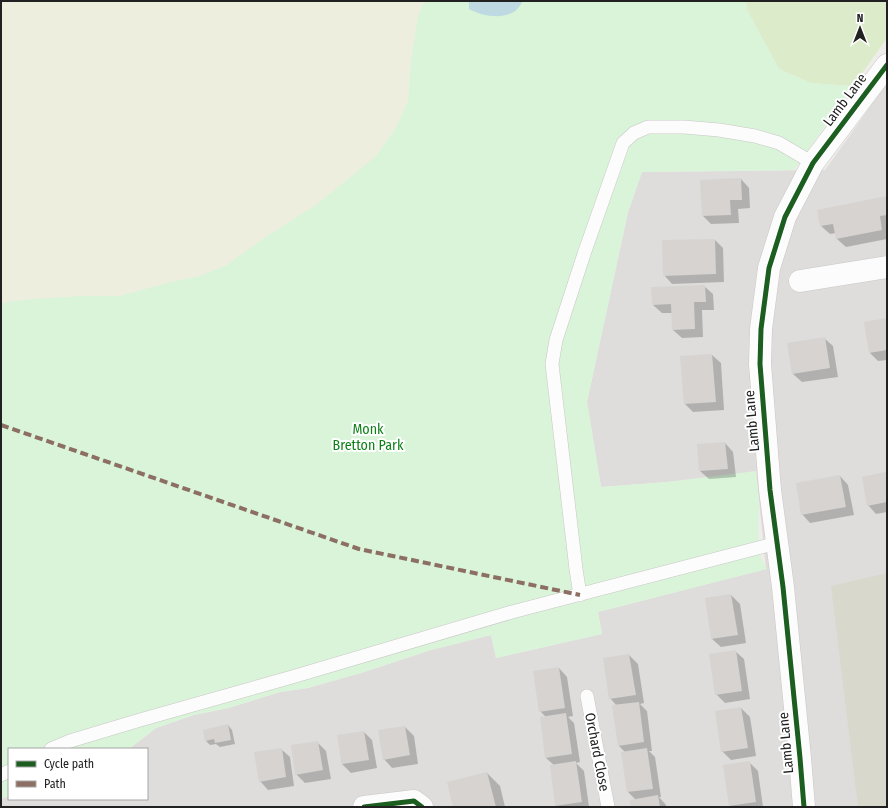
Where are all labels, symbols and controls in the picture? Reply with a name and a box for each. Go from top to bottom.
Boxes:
north arrow [840,8,880,48]
text: N [857,12,863,25]
street label: Lamb Lane [820,70,870,130]
street label: Lamb Lane [741,389,763,452]
park label: Monk Bretton Park [333,421,404,454]
street label: Orchard Close [581,711,613,793]
street label: Lamb Lane [775,711,797,774]
legend [8,748,148,800]
text: Cycle path [44,757,94,771]
text: Path [44,777,66,791]

